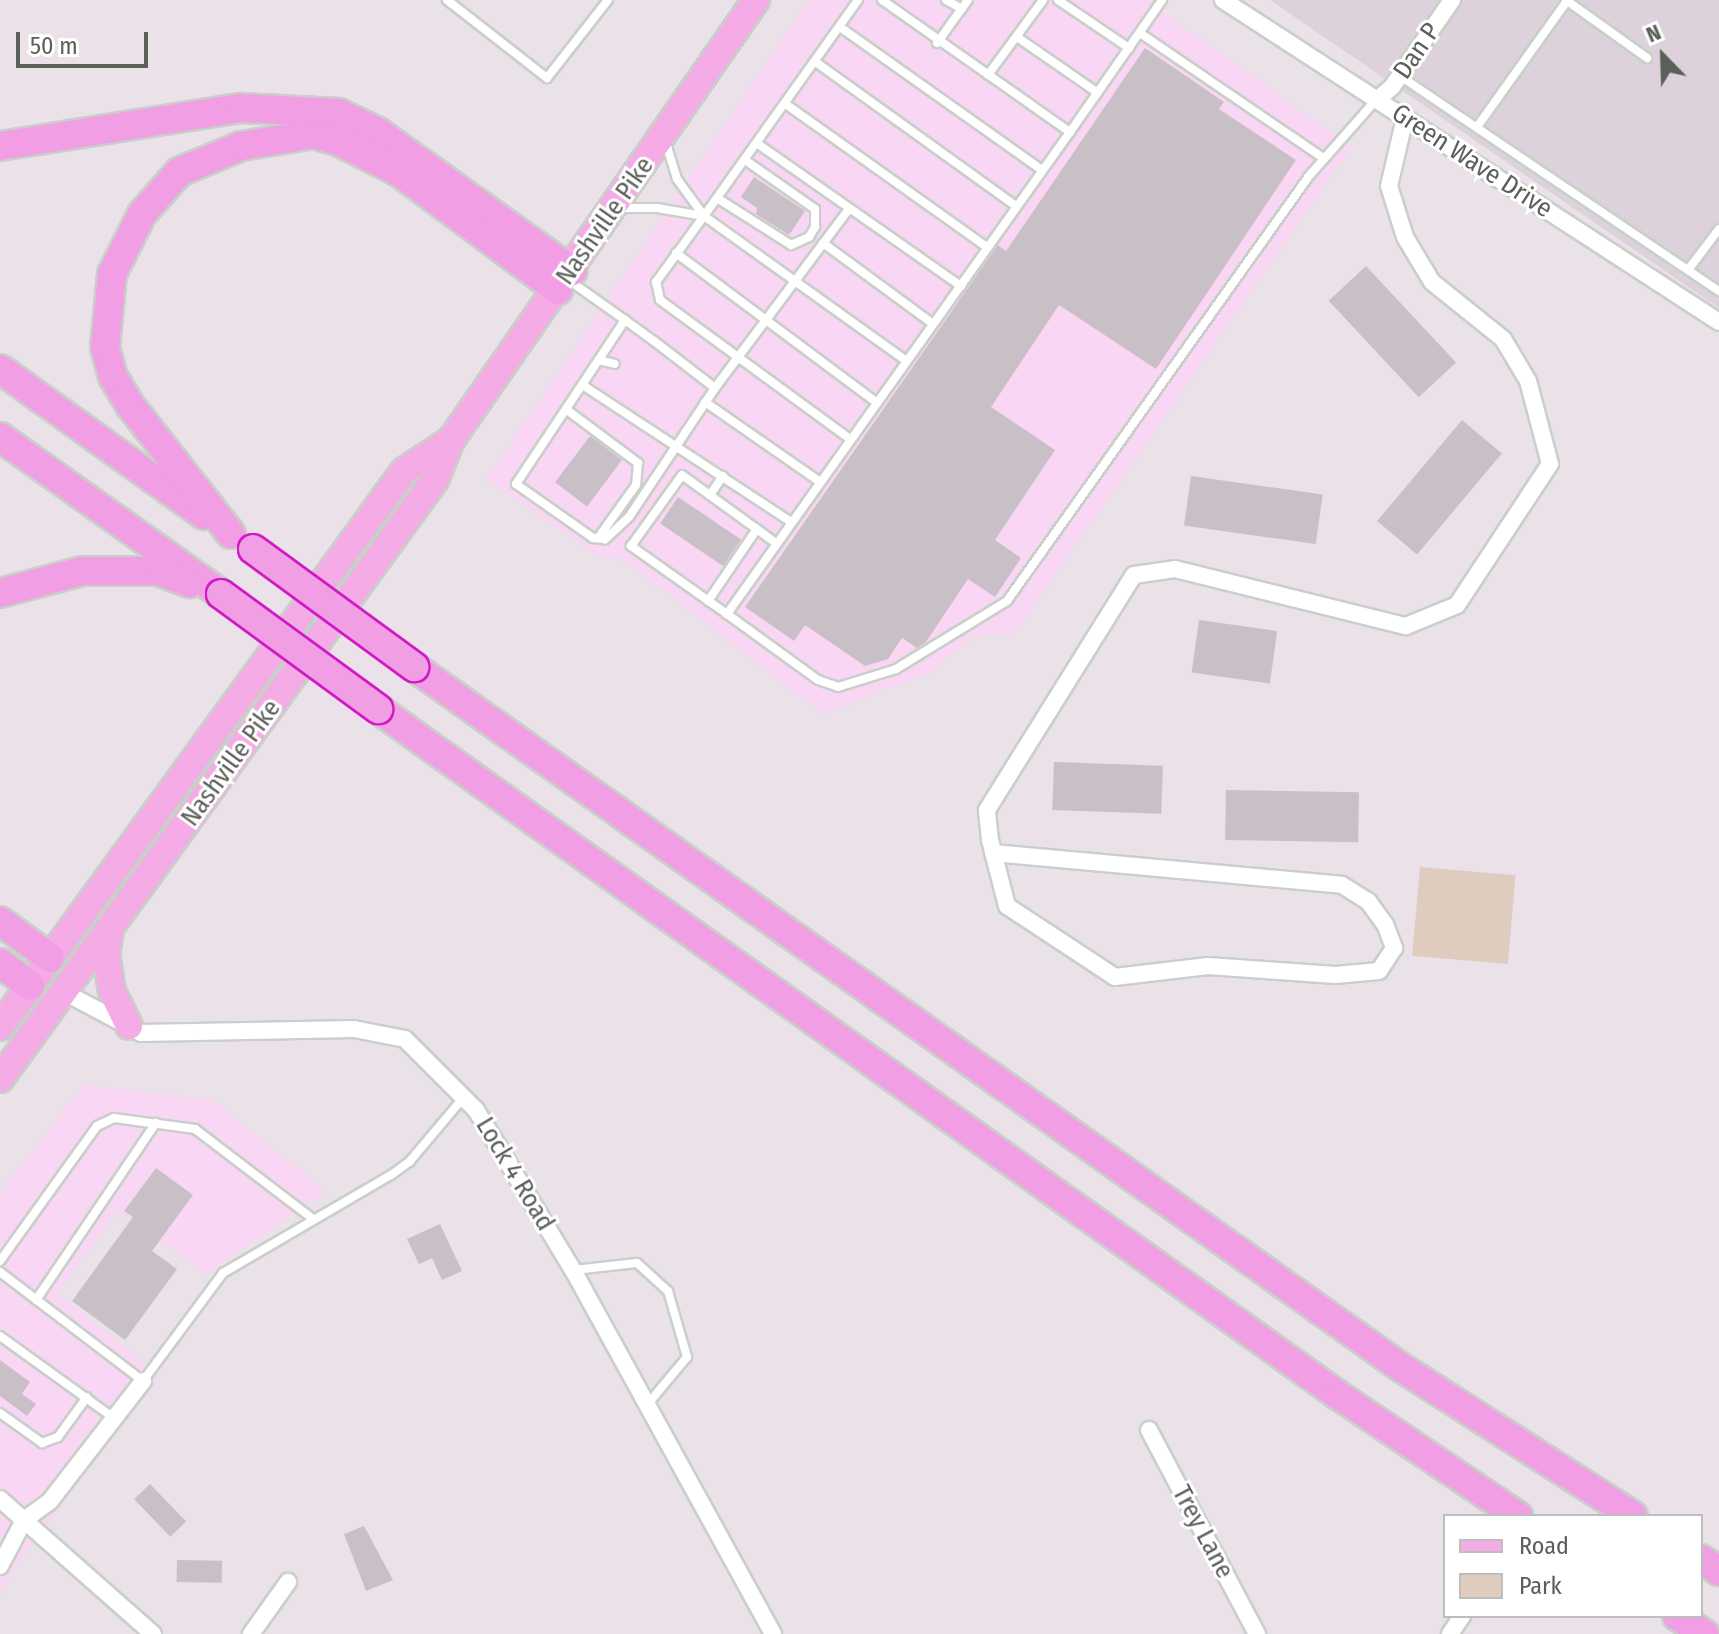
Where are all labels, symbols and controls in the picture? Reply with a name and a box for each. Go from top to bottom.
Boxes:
scale bar [20,16,152,66]
north arrow [1623,16,1703,96]
street label: Dan P [1387,17,1447,85]
text: N [1642,18,1665,48]
text: 50 m [30,32,78,60]
street label: Green Wave Drive [1386,97,1558,225]
street label: Nashville Pike [550,151,660,291]
street label: Nashville Pike [175,694,287,832]
street label: Lock 4 Road [469,1112,561,1236]
street label: Trey Lane [1166,1480,1240,1584]
legend [1443,1514,1703,1618]
text: Road [1519,1532,1569,1560]
text: Park [1519,1572,1562,1600]

